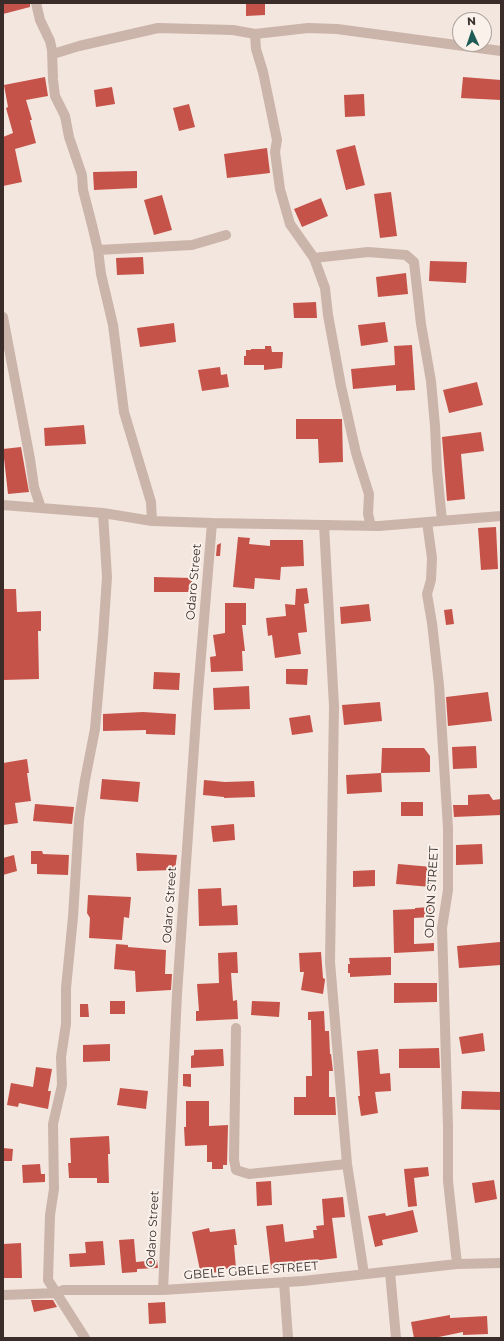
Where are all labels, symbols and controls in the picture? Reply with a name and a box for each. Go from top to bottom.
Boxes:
north arrow [452,12,492,52]
text: N [467,14,476,28]
street label: Odaro Street [183,543,205,621]
street label: ODION STREET [422,846,442,938]
street label: Odaro Street [160,866,180,944]
street label: Odaro Street [144,1190,162,1268]
street label: GBELE GBELE STREET [183,1259,319,1283]

